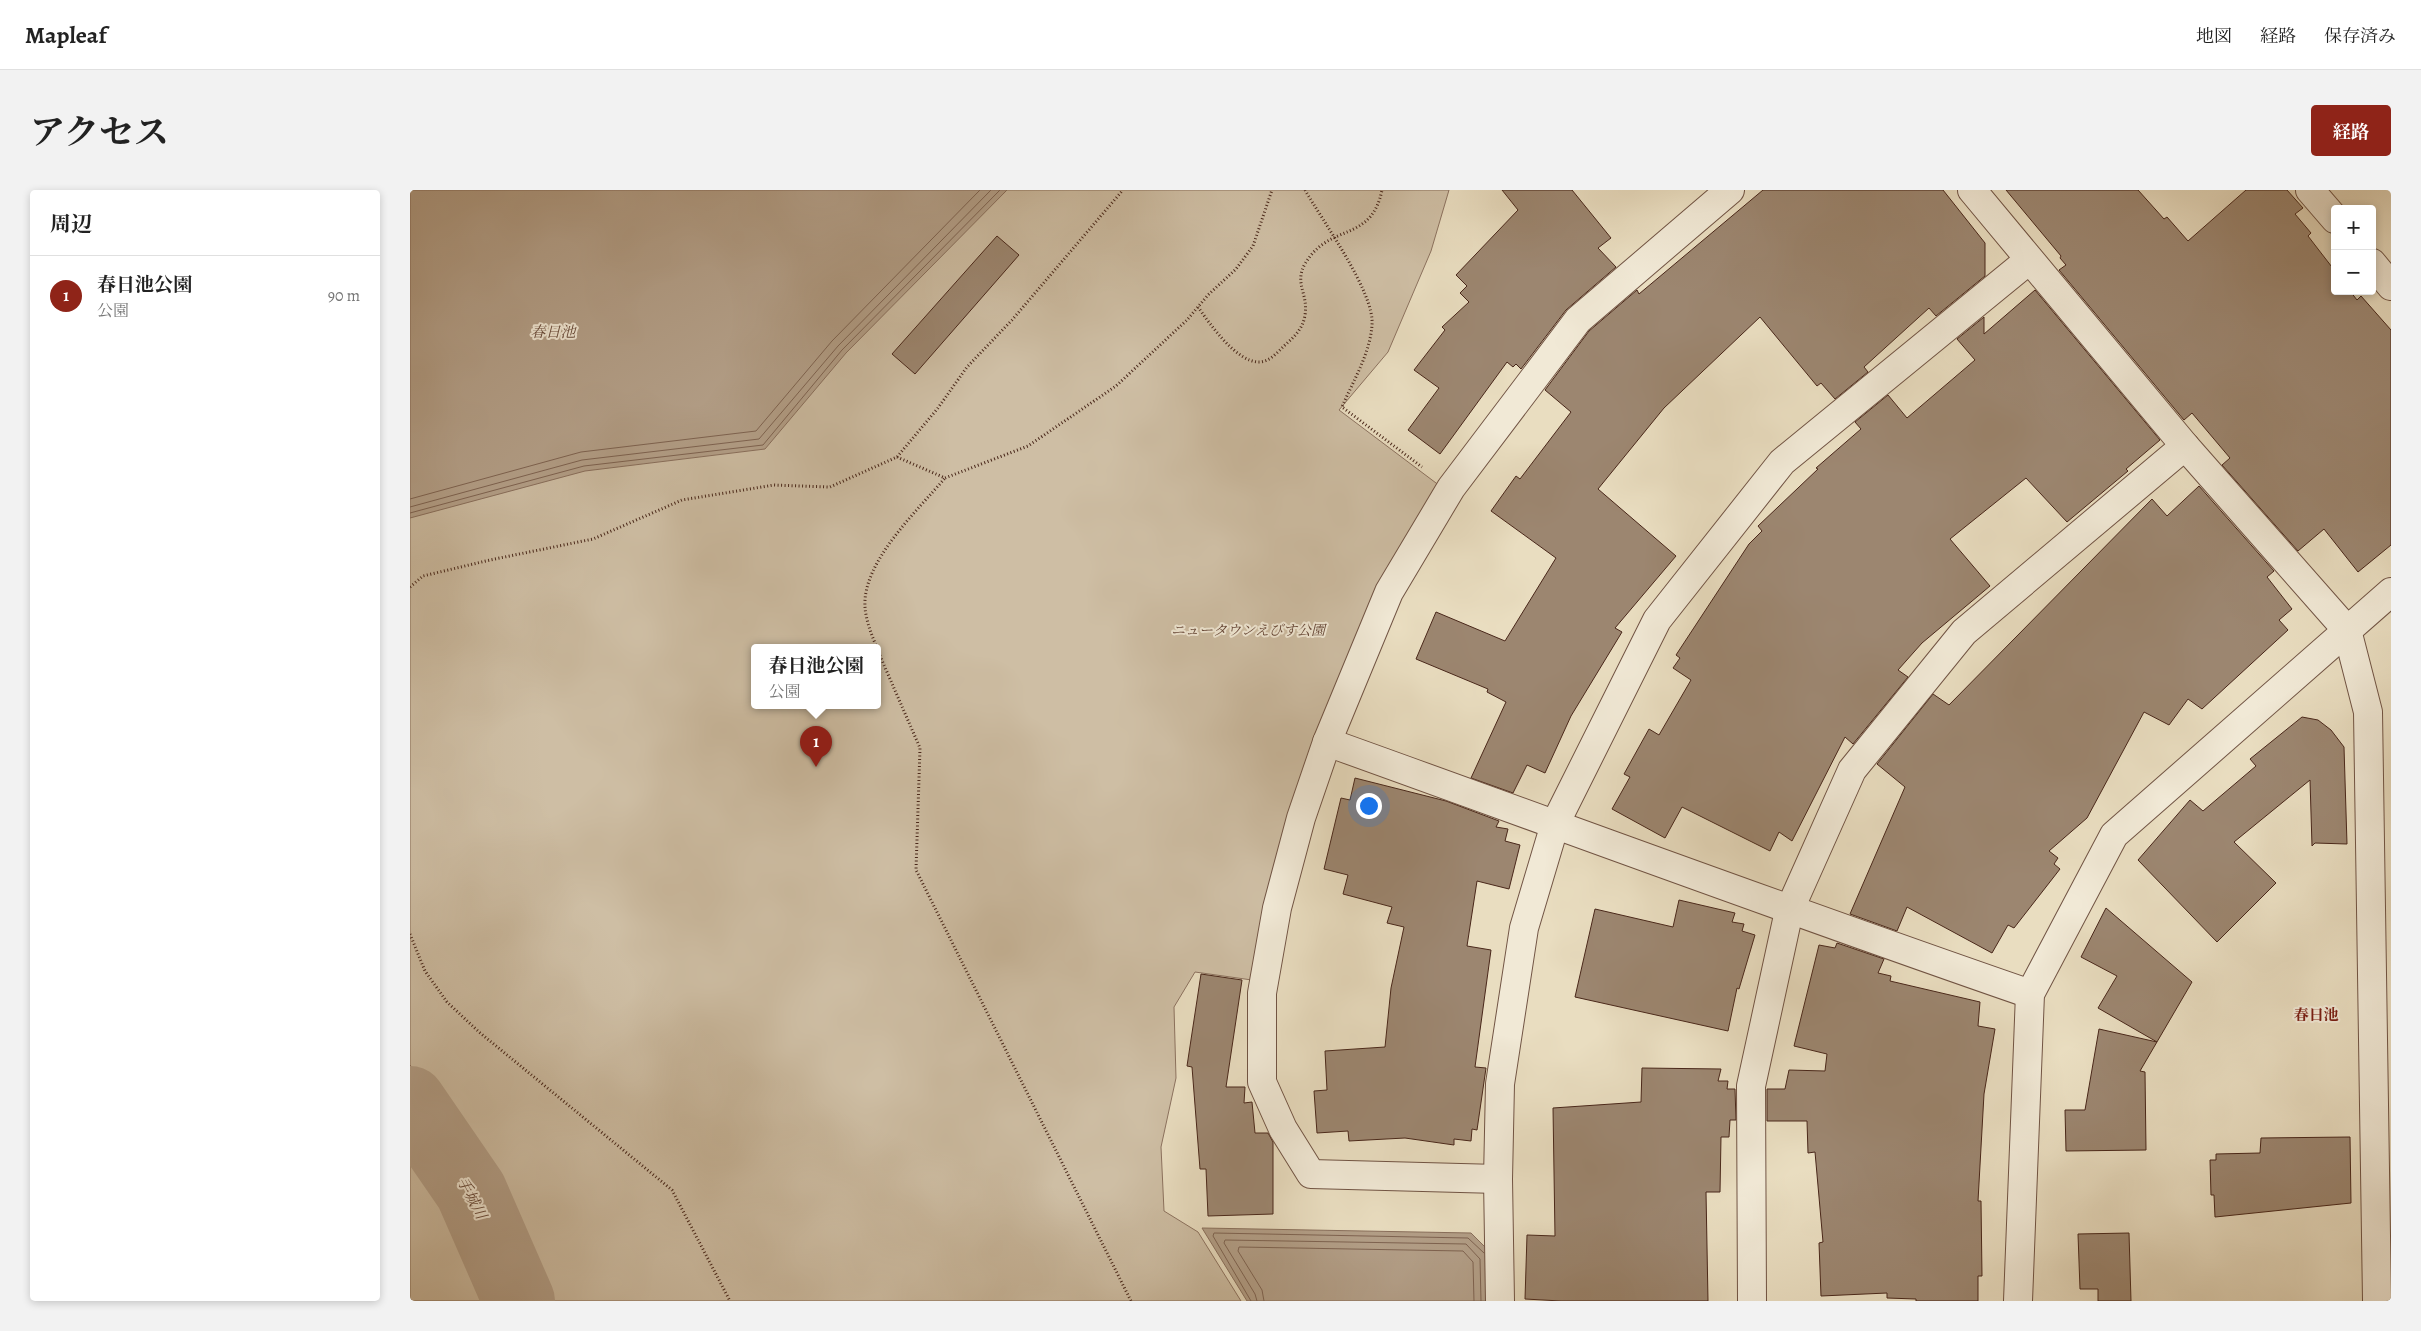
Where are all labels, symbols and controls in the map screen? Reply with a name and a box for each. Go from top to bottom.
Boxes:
text: Mapleaf [25,19,107,51]
text: 地図 [2196,24,2232,48]
text: 経路 [2260,24,2296,48]
text: 保存済み [2324,24,2396,48]
button: 経路 [2311,105,2391,156]
text: アクセス [30,108,169,156]
map controls [2331,205,2376,295]
button: + [2331,205,2376,250]
text: 周辺 [50,210,92,238]
button: − [2331,250,2376,295]
text: 春日池公園 [97,272,192,298]
text: 1 [63,285,69,307]
text: 90 m [328,285,360,307]
text: 公園 [97,300,129,322]
water label: 春日池 [530,322,577,342]
park label: ニュータウンえびす公園 [1171,621,1327,640]
popup [751,644,881,709]
text: 春日池公園 [768,653,864,679]
text: 公園 [768,681,801,703]
pin: 1 [800,726,832,767]
your location [1356,793,1382,819]
district label: 春日池 [2293,1005,2339,1025]
water label: 手城川 [453,1173,492,1224]

